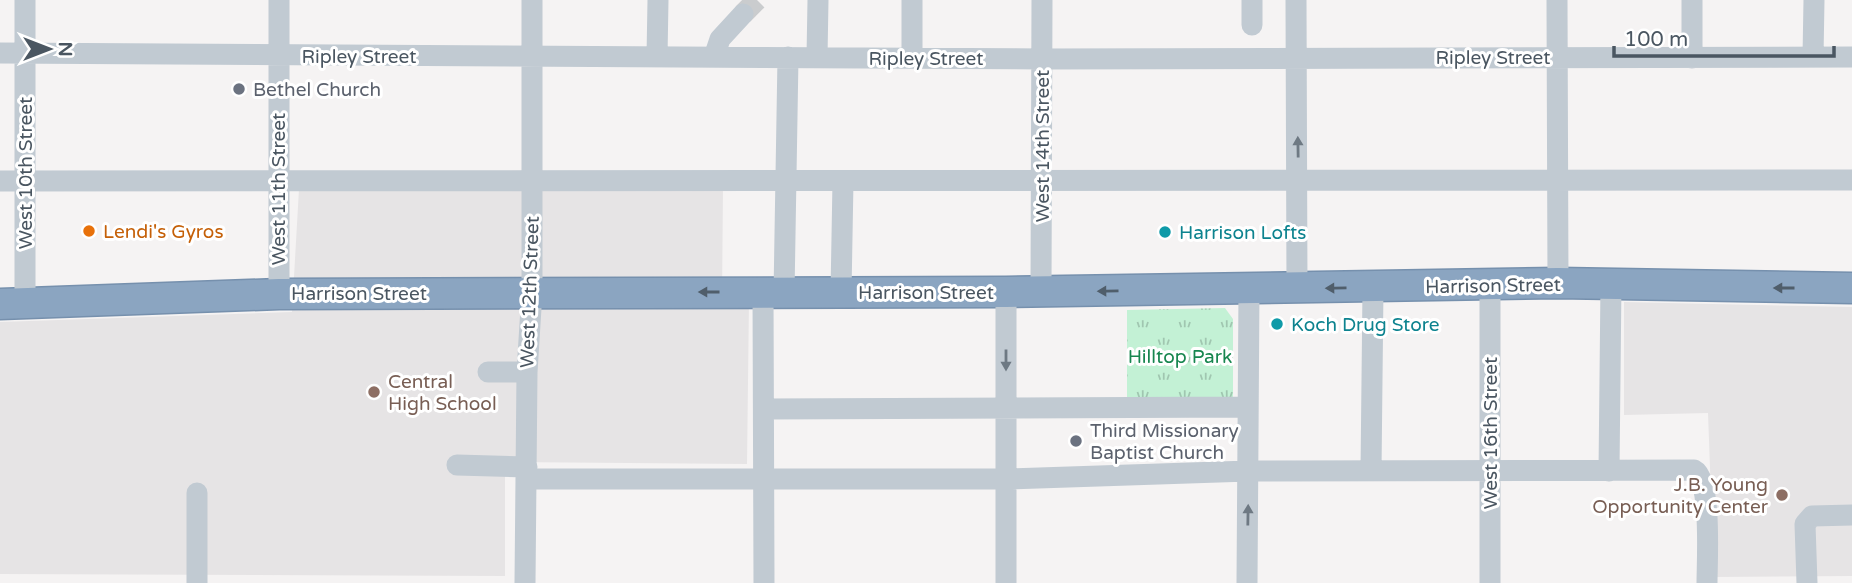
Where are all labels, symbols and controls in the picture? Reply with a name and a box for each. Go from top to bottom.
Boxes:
north arrow [14,14,84,84]
scale bar [1614,14,1834,58]
text: 100 m [1624,27,1688,52]
text: N [54,41,76,57]
street label: Ripley Street [301,46,417,68]
street label: Ripley Street [1435,47,1551,69]
street label: Ripley Street [868,48,984,70]
street label: West 14th Street [1032,70,1054,222]
place label: Bethel Church [253,79,381,101]
marker: Bethel Church [231,81,247,97]
street label: West 10th Street [15,97,37,249]
street label: West 11th Street [268,113,290,265]
one-way arrow [1292,135,1303,157]
street label: West 12th Street [516,216,544,369]
place label: Lendi's Gyros [103,221,224,243]
place label: Harrison Lofts [1179,222,1306,244]
marker: Lendi's Gyros [81,223,97,239]
marker: Harrison Lofts [1157,224,1173,240]
street label: Harrison Street [1425,274,1561,298]
street label: Harrison Street [858,282,994,304]
one-way arrow [1325,282,1347,294]
one-way arrow [1773,282,1795,294]
street label: Harrison Street [291,283,427,305]
one-way arrow [1097,285,1119,296]
one-way arrow [698,286,720,298]
place label: Koch Drug Store [1291,314,1440,336]
marker: Koch Drug Store [1269,316,1285,332]
park label: Hilltop Park [1128,346,1232,368]
one-way arrow [1000,349,1012,371]
street label: West 16th Street [1480,357,1502,509]
place label: Central High School [388,371,497,415]
marker: Central High School [366,384,382,400]
place label: Third Missionary Baptist Church [1090,420,1239,464]
marker: Third Missionary Baptist Church [1068,433,1084,449]
place label: J.B. Young Opportunity Center [1592,474,1769,518]
marker: J.B. Young Opportunity Center [1774,487,1790,503]
one-way arrow [1242,504,1254,526]

